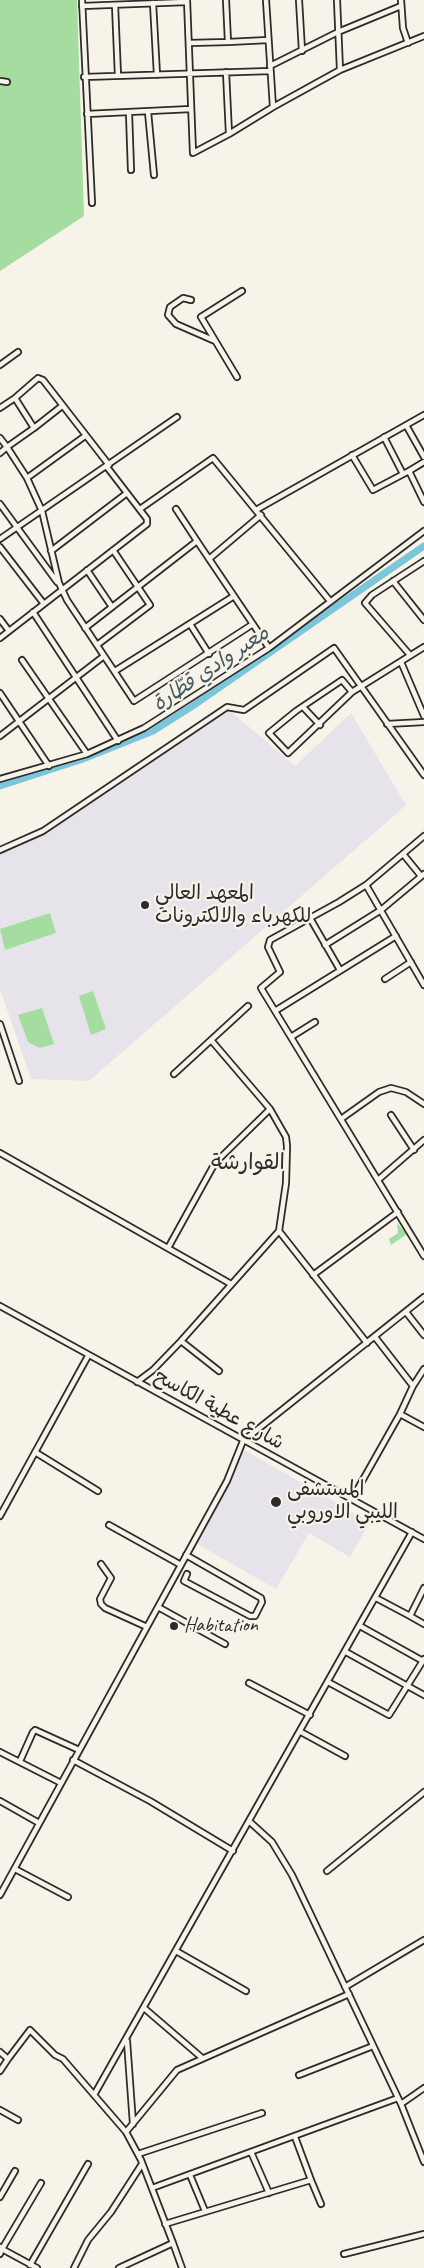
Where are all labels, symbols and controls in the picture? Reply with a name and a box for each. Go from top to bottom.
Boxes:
water label: معبر وادي قطّارة [148,621,274,717]
place label: المعهد العالي للكهرباء والالكترونات [155,882,311,929]
marker: المعهد العالي للكهرباء والالكترونات [139,899,151,911]
district label: القوارشة [211,1150,285,1176]
street label: شارع عطية الكاسح [150,1365,288,1455]
place label: المستشفی الليبي الاوروبي [287,1478,398,1525]
marker: المستشفی الليبي الاوروبي [269,1495,283,1509]
place label: Habitation [184,1614,258,1638]
marker: Habitation [168,1620,180,1632]

